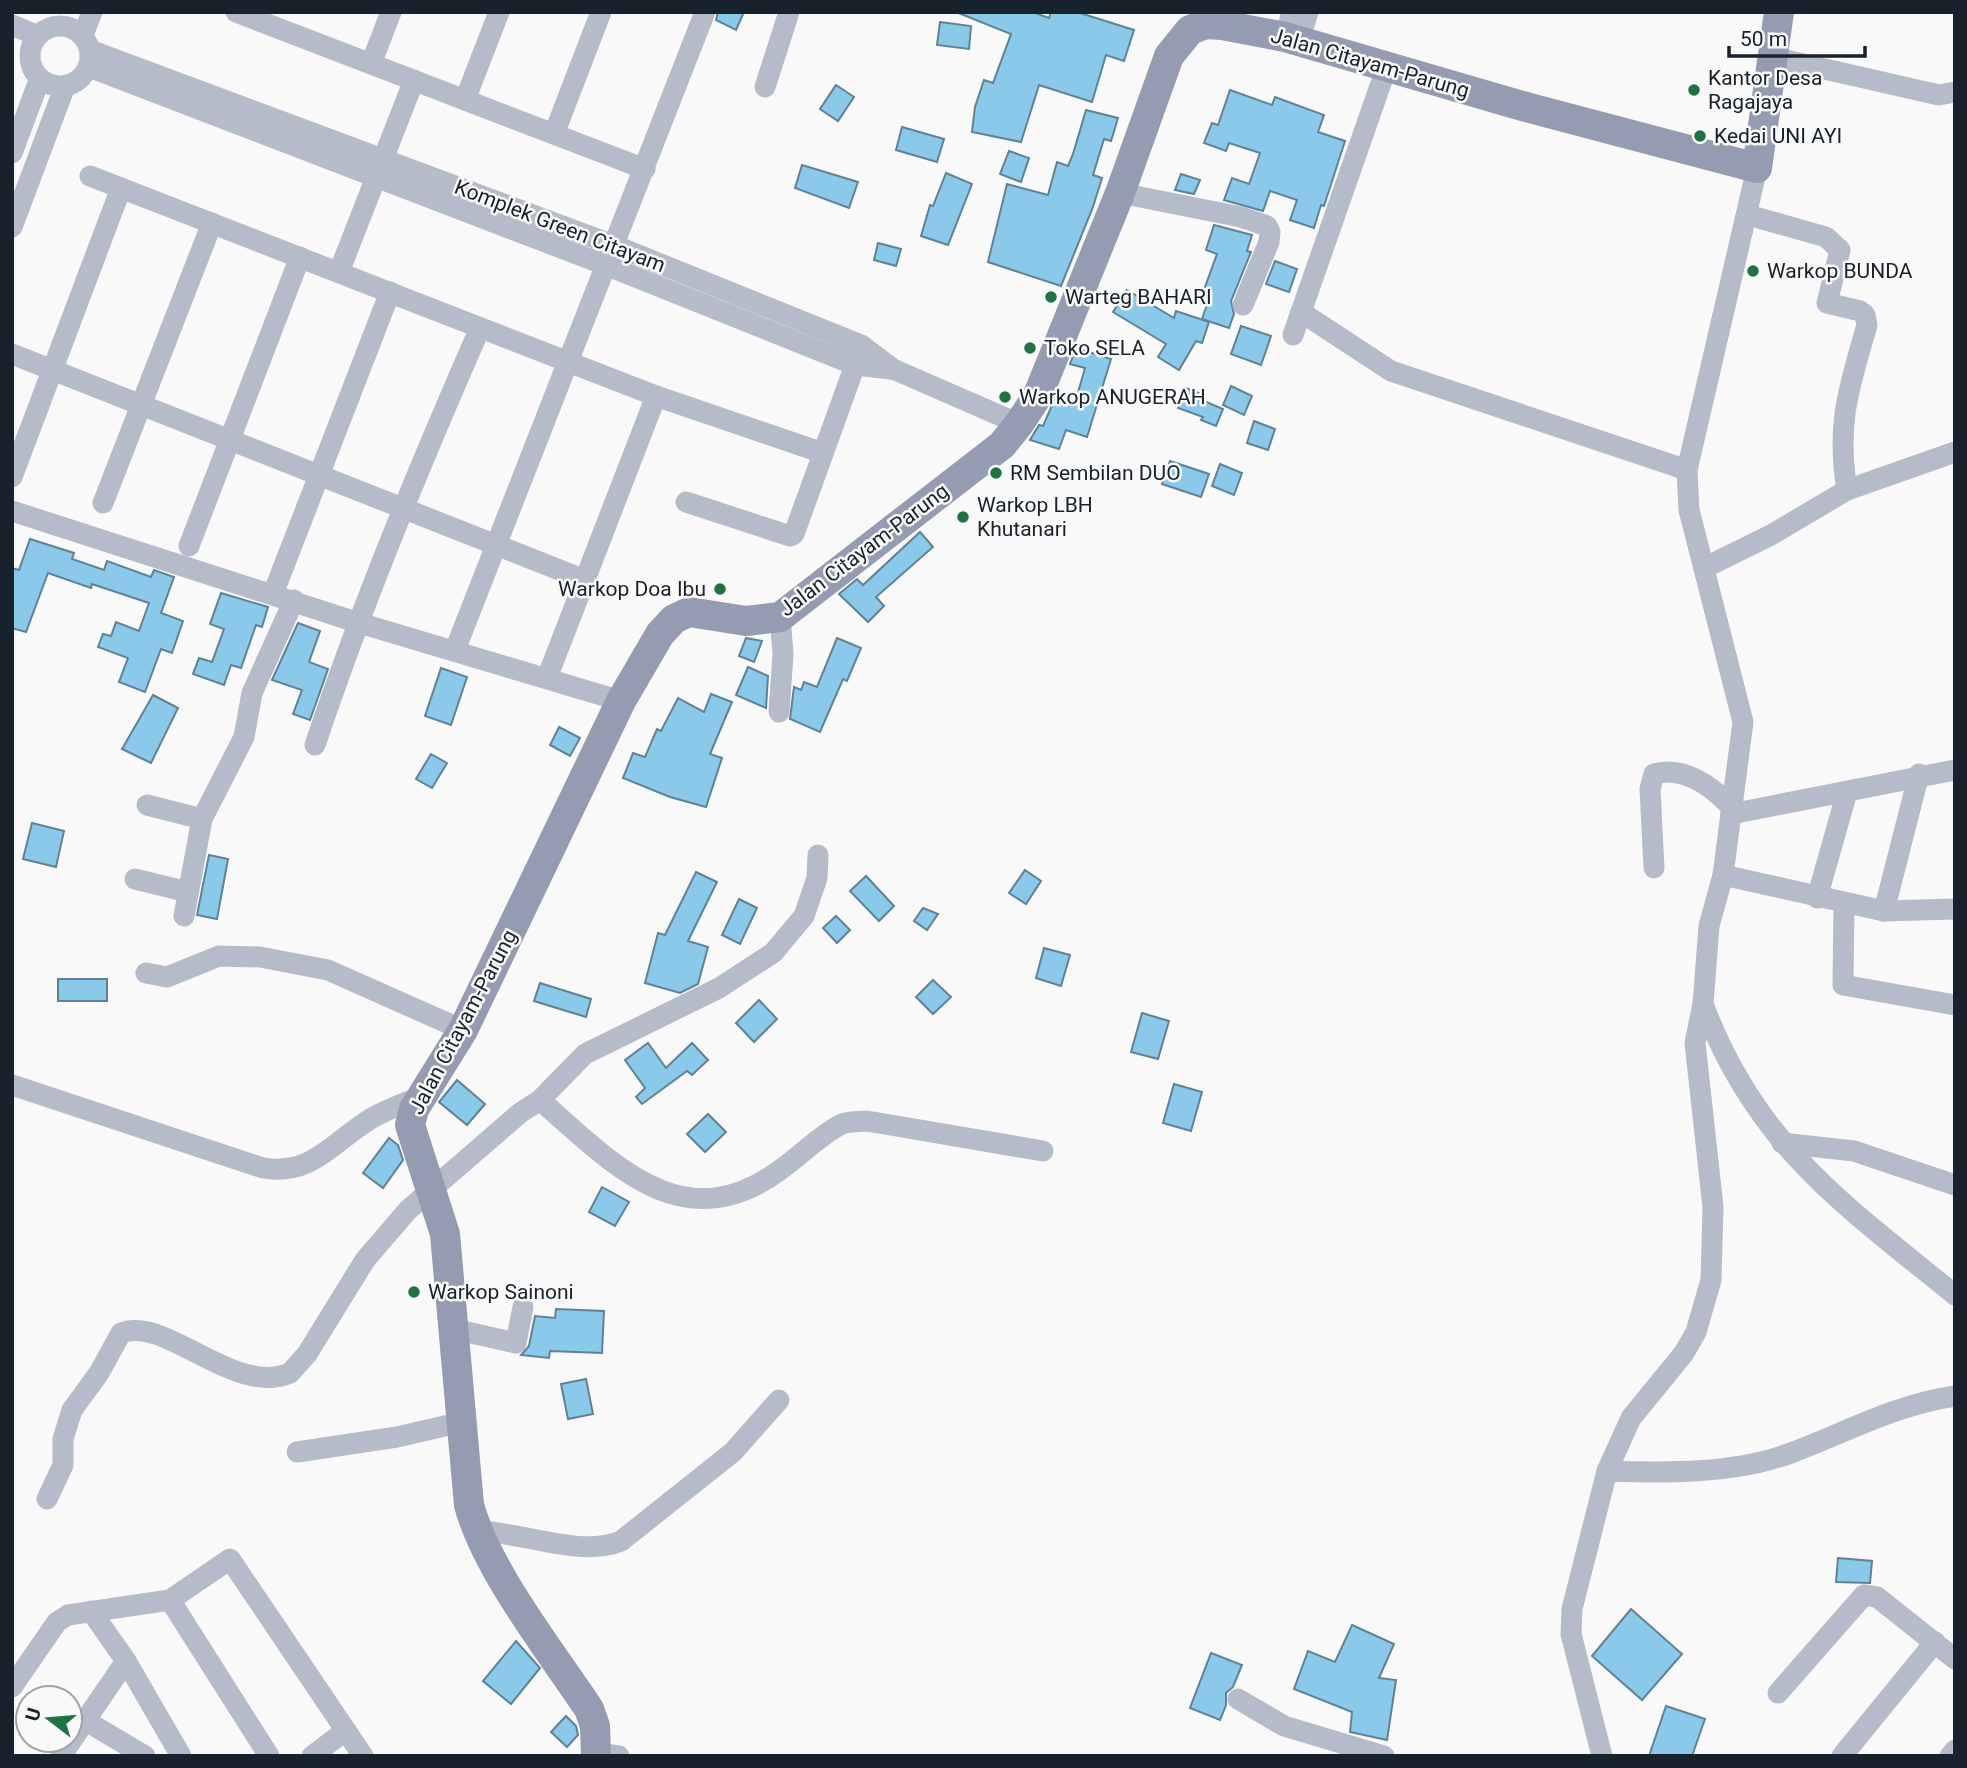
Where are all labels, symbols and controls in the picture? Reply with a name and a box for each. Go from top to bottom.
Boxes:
scale bar [1729,14,1866,58]
street label: Jalan Citayam-Parung [1268,23,1472,103]
text: 50 m [1740,27,1787,51]
place label: Kantor Desa Ragajaya [1708,66,1822,114]
marker: Kantor Desa Ragajaya [1686,82,1702,98]
place label: Kedai UNI AYI [1714,124,1842,148]
marker: Kedai UNI AYI [1692,128,1708,144]
street label: Komplek Green Citayam [451,175,669,277]
place label: Warkop BUNDA [1767,259,1913,283]
marker: Warkop BUNDA [1745,263,1761,279]
place label: Warteg BAHARI [1065,285,1212,309]
marker: Warteg BAHARI [1043,289,1059,305]
place label: Toko SELA [1044,336,1145,360]
marker: Toko SELA [1022,340,1038,356]
place label: Warkop ANUGERAH [1019,385,1206,409]
marker: Warkop ANUGERAH [997,389,1013,405]
place label: RM Sembilan DUO [1010,461,1181,485]
marker: RM Sembilan DUO [988,465,1004,481]
street label: Jalan Citayam-Parung [775,479,953,621]
place label: Warkop LBH Khutanari [977,493,1093,541]
marker: Warkop LBH Khutanari [955,509,971,525]
place label: Warkop Doa Ibu [558,577,706,601]
marker: Warkop Doa Ibu [712,581,728,597]
street label: Jalan Citayam-Parung [404,926,522,1118]
place label: Warkop Sainoni [428,1280,574,1304]
marker: Warkop Sainoni [406,1284,422,1300]
north arrow [14,1684,84,1754]
text: U [20,1705,46,1724]

